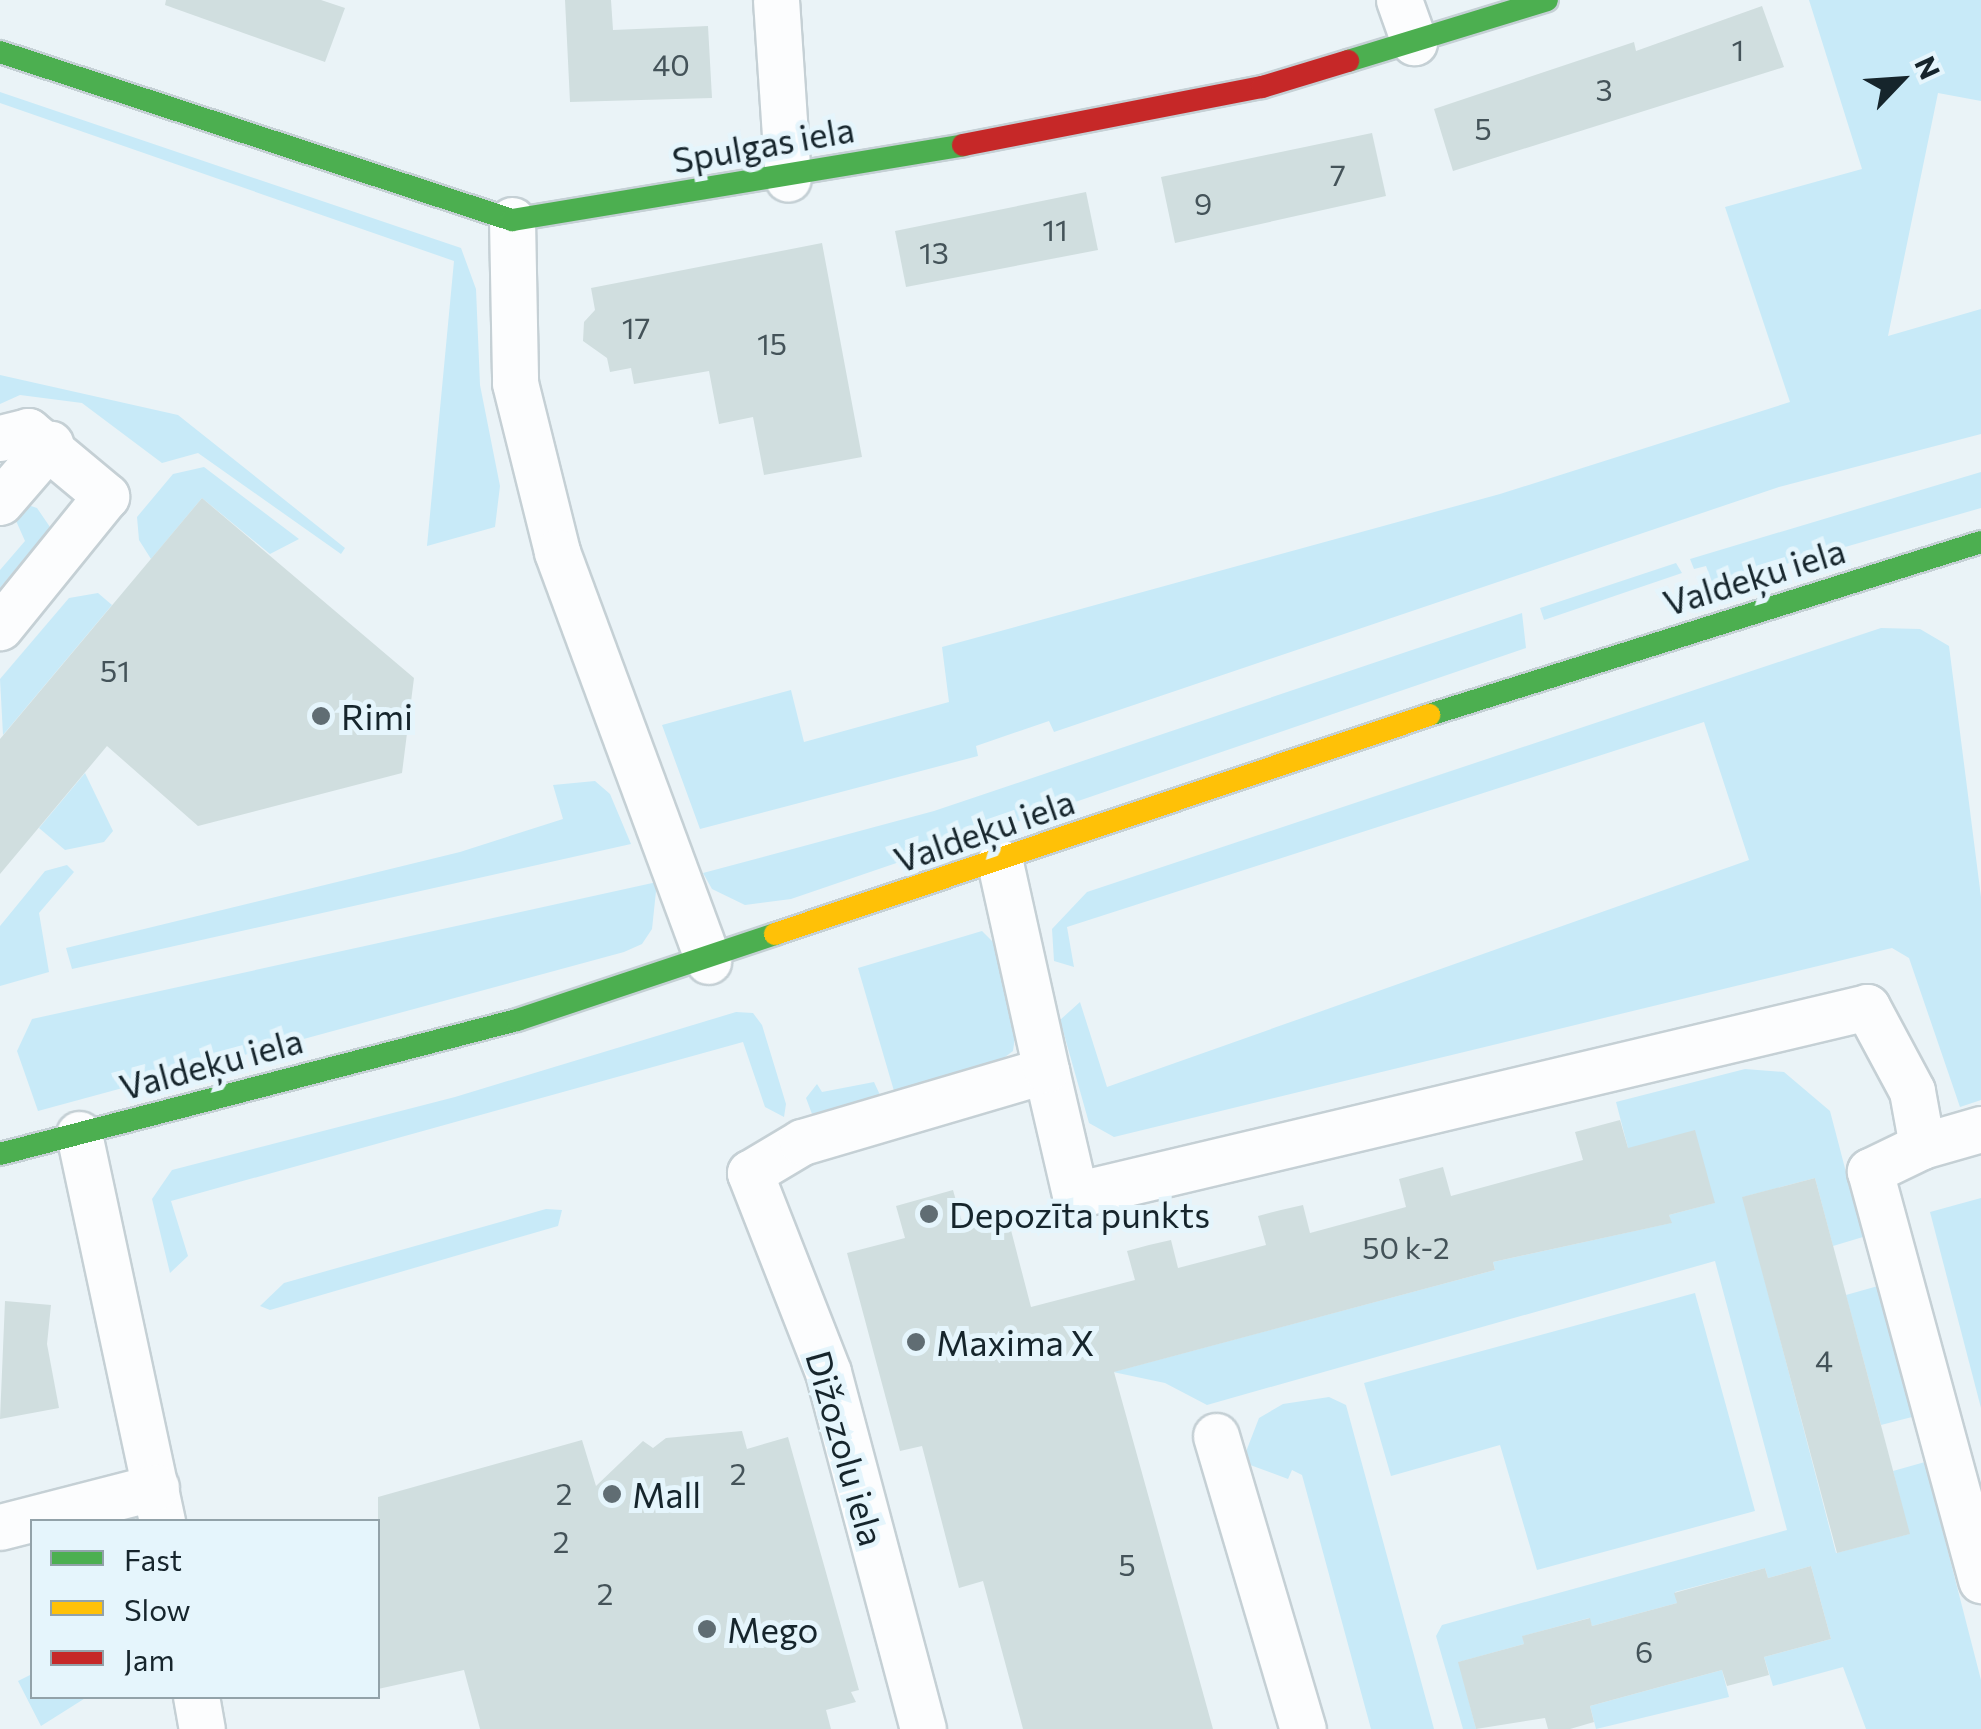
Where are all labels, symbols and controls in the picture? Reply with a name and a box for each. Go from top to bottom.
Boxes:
north arrow [1851,30,1951,130]
house number: 1 [1732,31,1744,67]
house number: 40 [652,46,690,82]
text: N [1908,51,1948,84]
house number: 3 [1595,71,1613,107]
street label: Spulgas iela [669,107,857,181]
house number: 5 [1474,110,1492,146]
house number: 7 [1330,156,1346,192]
house number: 9 [1194,185,1212,221]
house number: 11 [1042,211,1068,247]
house number: 13 [919,234,949,270]
house number: 17 [622,309,650,345]
house number: 15 [757,325,787,361]
street label: Valdeķu iela [1658,528,1850,624]
house number: 51 [100,652,130,688]
place label: Rimi [341,695,413,737]
marker: Rimi [310,705,332,727]
street label: Valdeķu iela [888,780,1080,880]
street label: Valdeķu iela [115,1018,307,1108]
place label: Depozīta punkts [949,1193,1210,1235]
marker: Depozīta punkts [918,1203,940,1225]
house number: 50 k-2 [1362,1229,1450,1265]
place label: Maxima X [936,1321,1094,1363]
marker: Maxima X [905,1331,927,1353]
house number: 4 [1815,1342,1833,1378]
street label: Dižozolu iela [798,1346,894,1550]
house number: 2 [730,1455,746,1491]
place label: Mall [632,1473,701,1515]
house number: 2 [556,1475,572,1511]
marker: Mall [601,1483,623,1505]
legend [30,1519,380,1699]
house number: 2 [553,1523,569,1559]
text: Fast [124,1540,182,1577]
house number: 5 [1118,1546,1136,1582]
house number: 2 [597,1575,613,1611]
text: Slow [124,1590,191,1627]
place label: Mego [727,1608,818,1650]
marker: Mego [696,1618,718,1640]
house number: 6 [1635,1633,1653,1669]
text: Jam [124,1640,175,1677]

